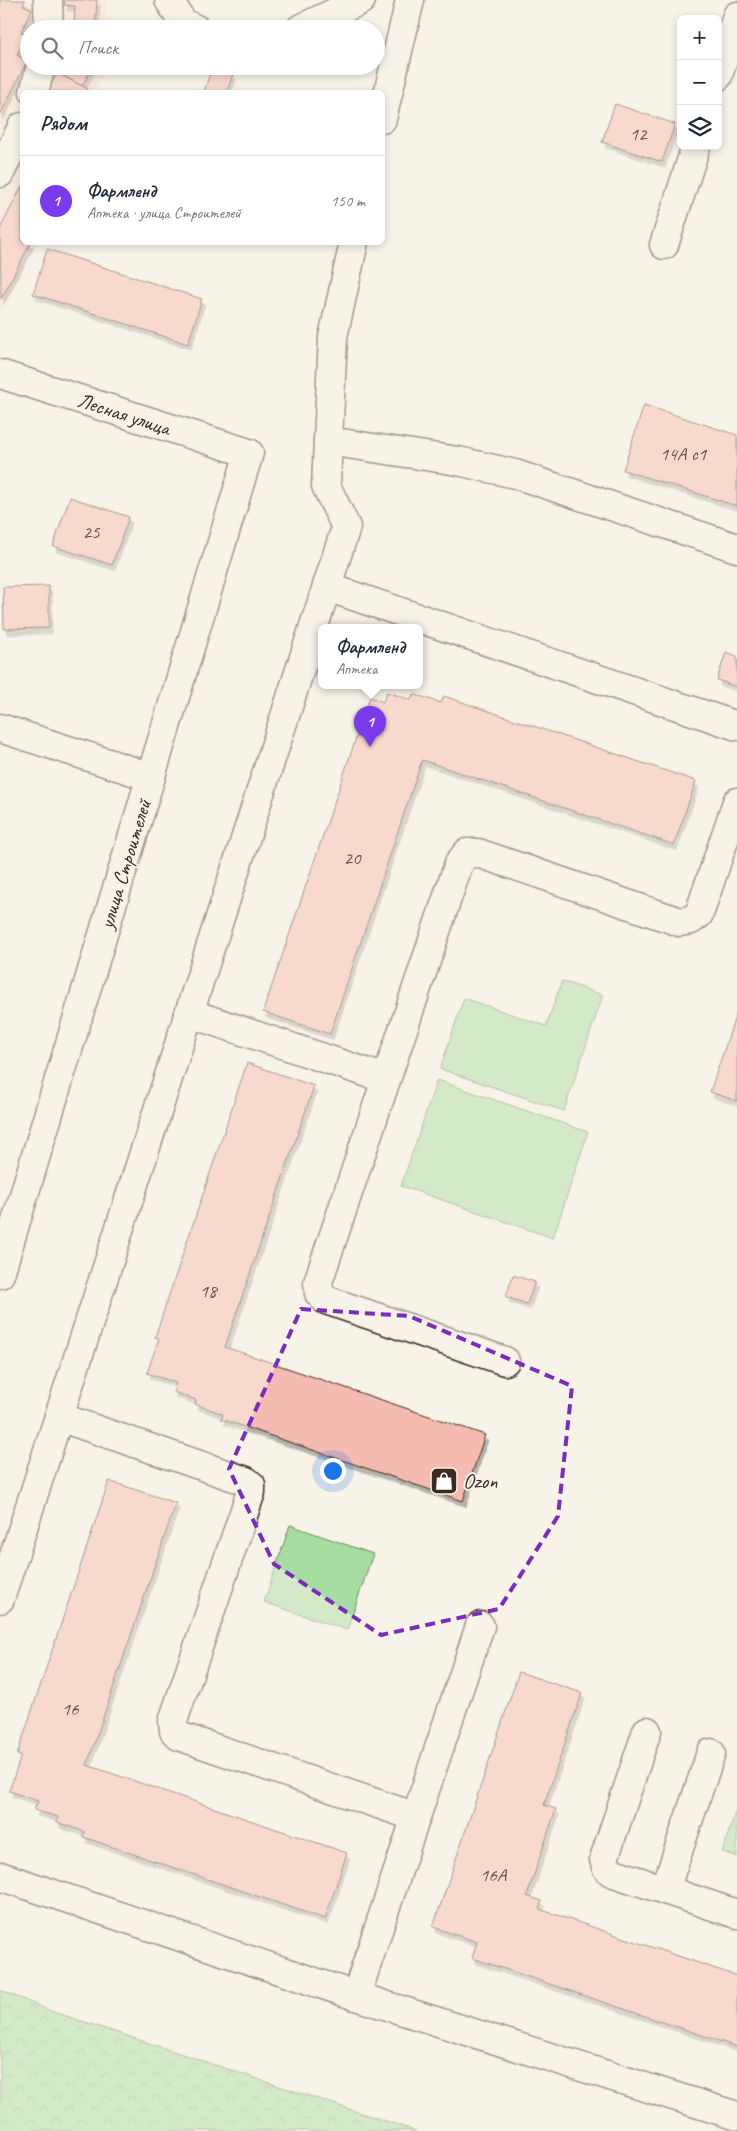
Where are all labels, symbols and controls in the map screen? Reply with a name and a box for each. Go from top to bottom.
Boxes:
map controls [677,15,722,150]
button: + [677,15,722,60]
search box [20,20,385,75]
icon: search [38,34,66,62]
text: Поиск [78,36,118,60]
button: − [677,60,722,105]
button: layers [677,105,722,150]
text: Рядом [40,110,87,136]
house number: 12 [629,122,648,146]
text: Фармленд [87,179,156,203]
text: 1 [52,191,60,211]
text: 150 m [331,191,365,211]
text: Аптека · улица Строителей [87,203,241,223]
street label: Лесная улица [74,387,176,442]
house number: 14А с1 [660,442,708,466]
house number: 25 [82,520,101,544]
popup [318,624,423,689]
text: Фармленд [336,635,405,659]
text: Аптека [336,659,377,679]
pin: 1 [354,706,386,747]
street label: улица Строителей [92,795,157,934]
house number: 20 [343,846,362,870]
house number: 18 [199,1279,219,1303]
your location [320,1458,346,1484]
shop icon: Ozon [429,1466,459,1496]
place label: Ozon [463,1468,498,1494]
house number: 16 [61,1697,80,1721]
house number: 16А [480,1863,508,1887]

